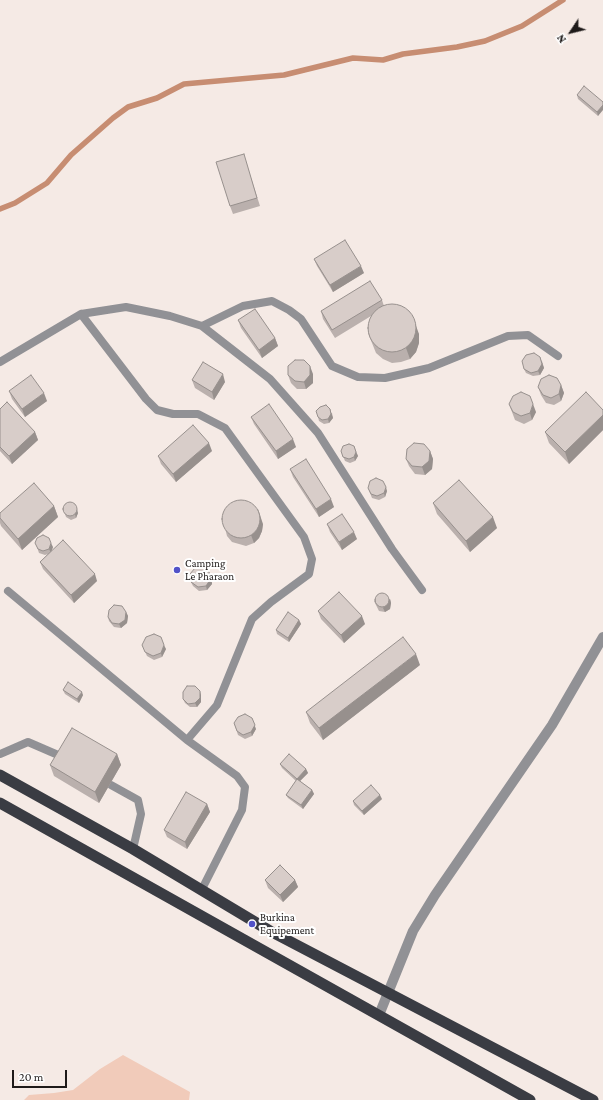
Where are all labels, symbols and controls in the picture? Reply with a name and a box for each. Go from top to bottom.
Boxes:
north arrow [551,12,591,52]
text: N [554,32,568,45]
place label: Camping Le Pharaon [185,557,234,583]
marker: Camping Le Pharaon [172,565,182,575]
place label: Burkina Equipement [260,911,314,937]
marker: Burkina Equipement [247,919,257,929]
scale bar [14,1062,69,1088]
text: 20 m [19,1070,43,1084]

